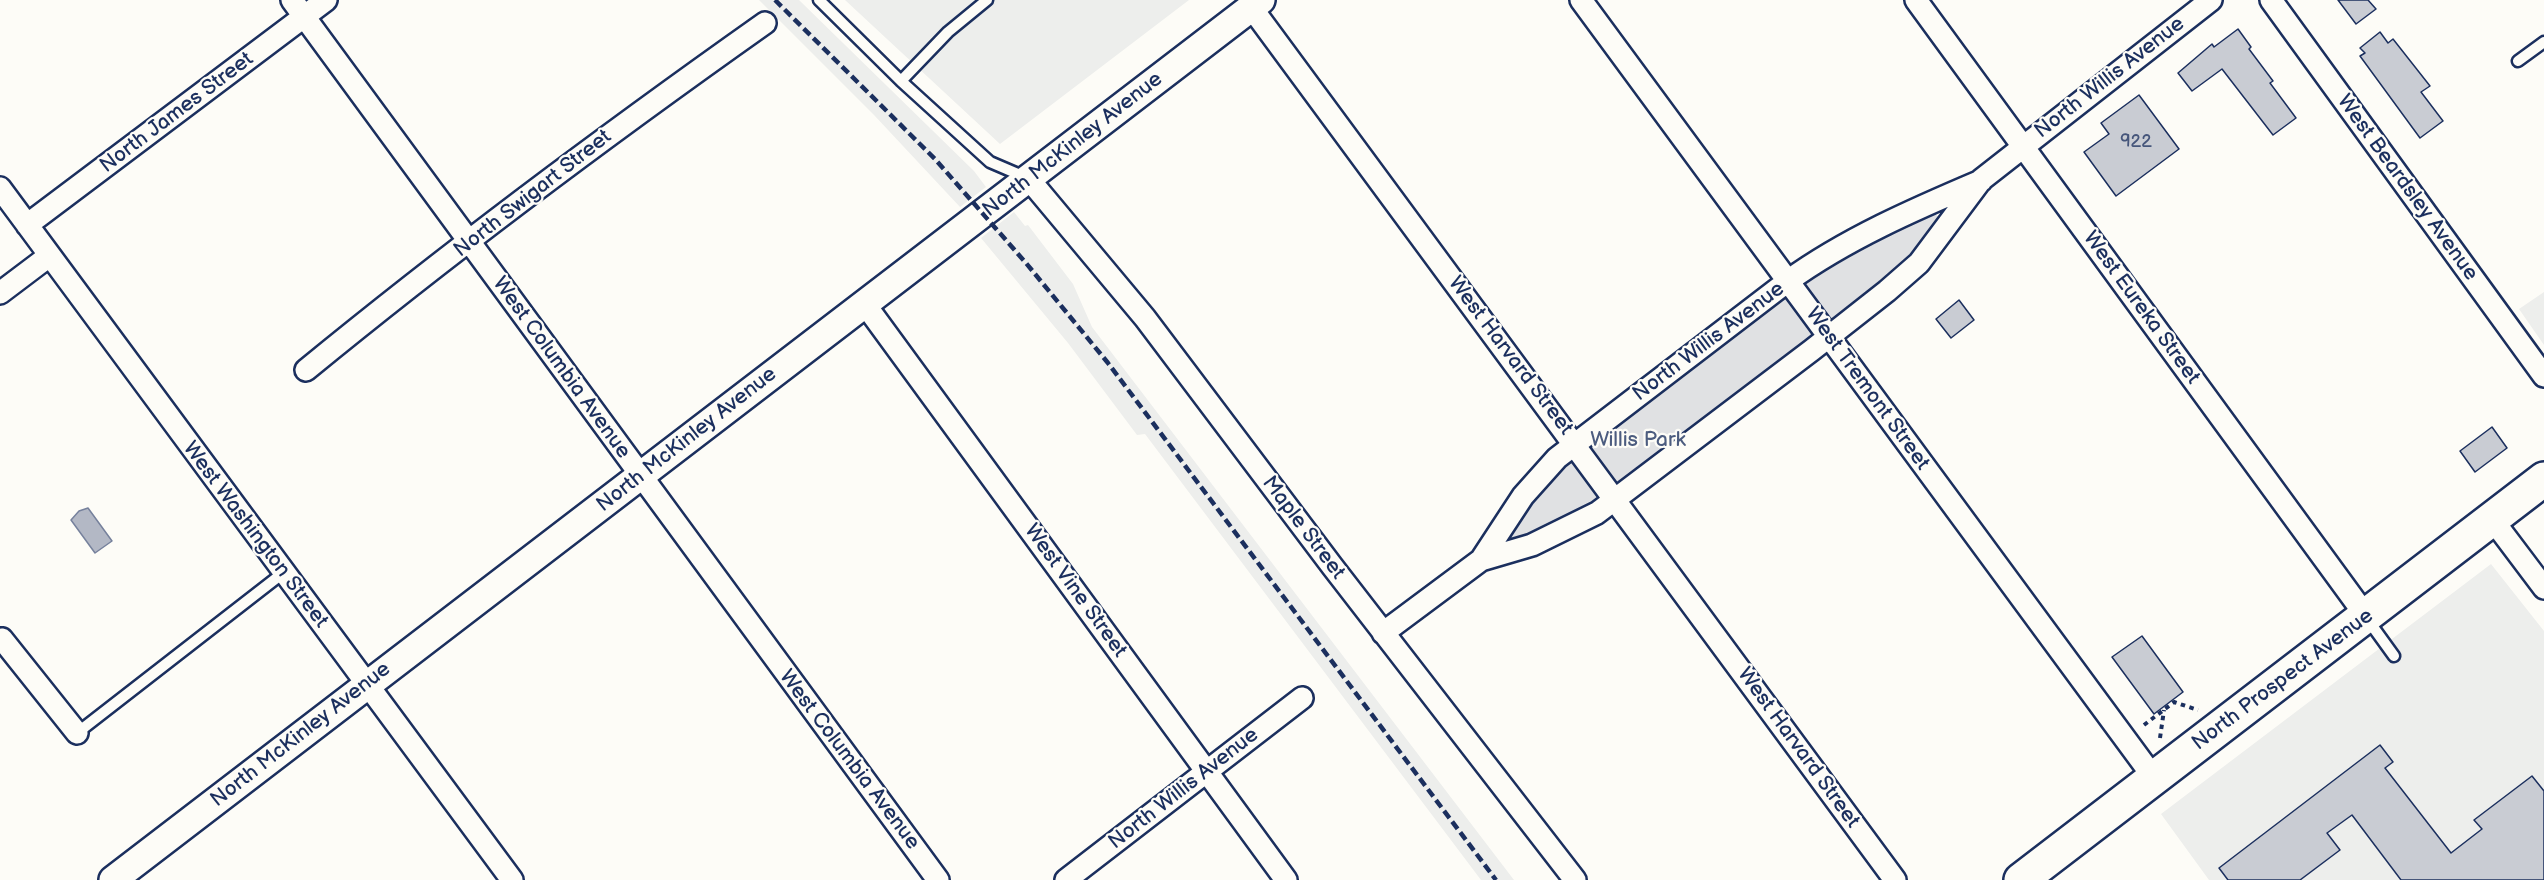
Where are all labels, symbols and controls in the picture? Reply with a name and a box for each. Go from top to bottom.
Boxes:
street label: North Willis Avenue [2030,12,2190,144]
street label: North James Street [95,47,259,179]
street label: North McKinley Avenue [978,67,1168,223]
street label: West Beardsley Avenue [2331,90,2483,286]
street label: North Swigart Street [449,125,617,263]
house number: 922 [2120,131,2152,153]
street label: West Eureka Street [2077,227,2205,389]
street label: West Columbia Avenue [487,272,635,464]
street label: West Harvard Street [1442,272,1578,440]
street label: North Willis Avenue [1628,277,1790,407]
street label: West Tremont Street [1799,303,1935,475]
street label: North McKinley Avenue [592,362,782,518]
park label: Willis Park [1590,428,1686,454]
street label: West Washington Street [177,437,333,633]
street label: Maple Street [1256,471,1350,585]
street label: West Vine Street [1018,520,1132,662]
street label: North Prospect Avenue [2187,604,2379,756]
street label: North McKinley Avenue [206,657,396,813]
street label: West Harvard Street [1731,663,1865,833]
street label: West Columbia Avenue [773,665,925,855]
street label: North Willis Avenue [1104,723,1264,855]

